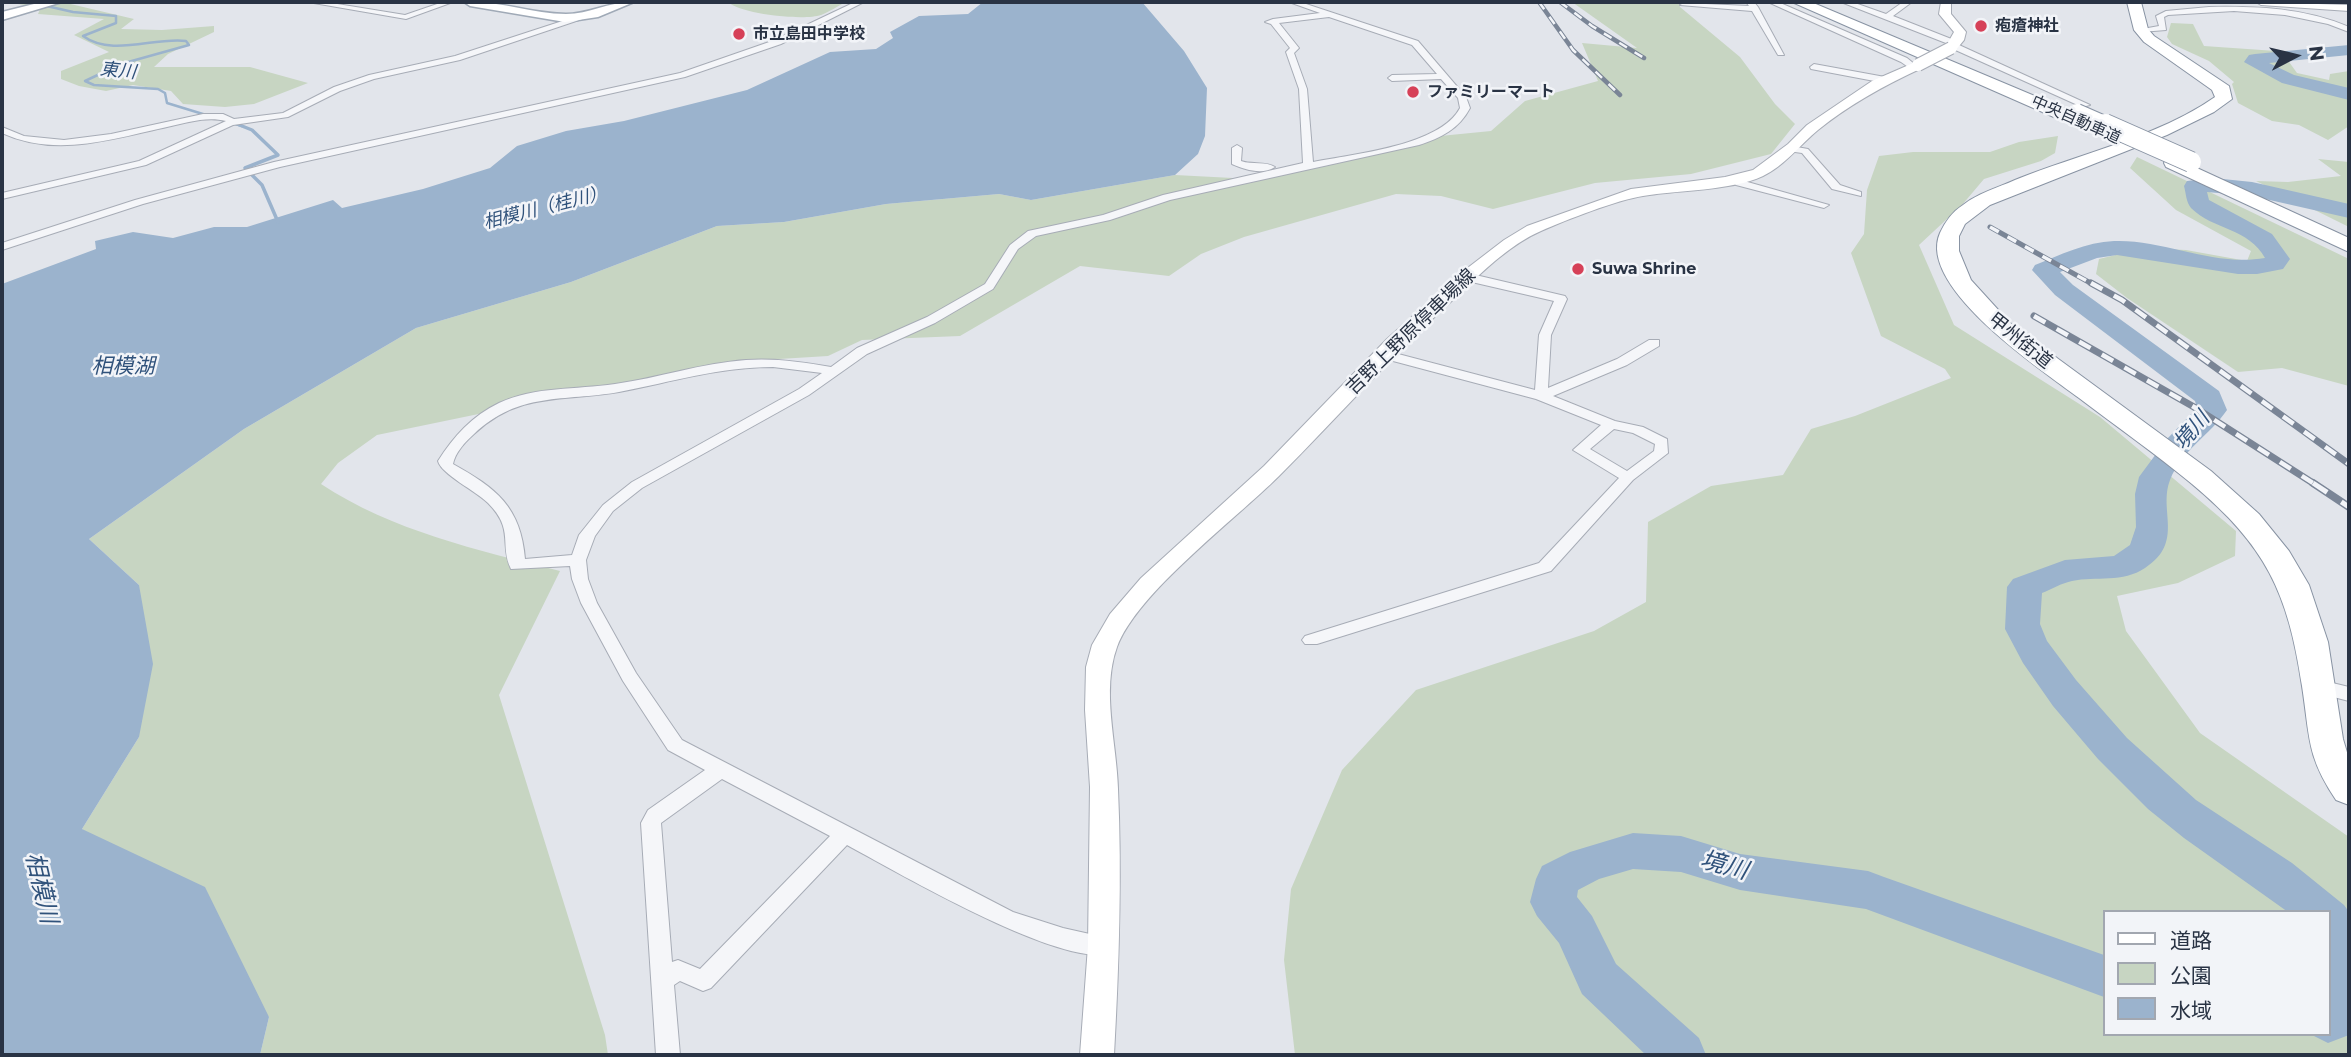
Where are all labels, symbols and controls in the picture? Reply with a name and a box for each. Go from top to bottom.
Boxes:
place label: 疱瘡神社 [1995,16,2059,36]
marker: 疱瘡神社 [1973,18,1989,34]
north arrow [2260,21,2330,91]
place label: 市立島田中学校 [753,24,865,44]
marker: 市立島田中学校 [731,26,747,42]
text: N [2304,44,2329,62]
water label: 東川 [99,58,137,84]
place label: ファミリーマート [1427,82,1555,102]
marker: ファミリーマート [1405,84,1421,100]
street label: 中央自動車道 [2028,92,2124,148]
water label: 相模川（桂川） [481,182,609,234]
place label: Suwa Shrine [1592,259,1696,279]
marker: Suwa Shrine [1570,261,1586,277]
street label: 吉野上野原停車場線 [1342,264,1480,400]
street label: 甲州街道 [1983,308,2057,374]
water label: 相模湖 [92,354,154,380]
water label: 境川 [2169,407,2215,455]
water label: 境川 [1697,846,1751,886]
water label: 相模川 [19,850,63,926]
legend [2102,910,2330,1036]
text: 道路 [2170,928,2212,953]
text: 公園 [2170,963,2212,988]
text: 水域 [2170,998,2212,1023]

